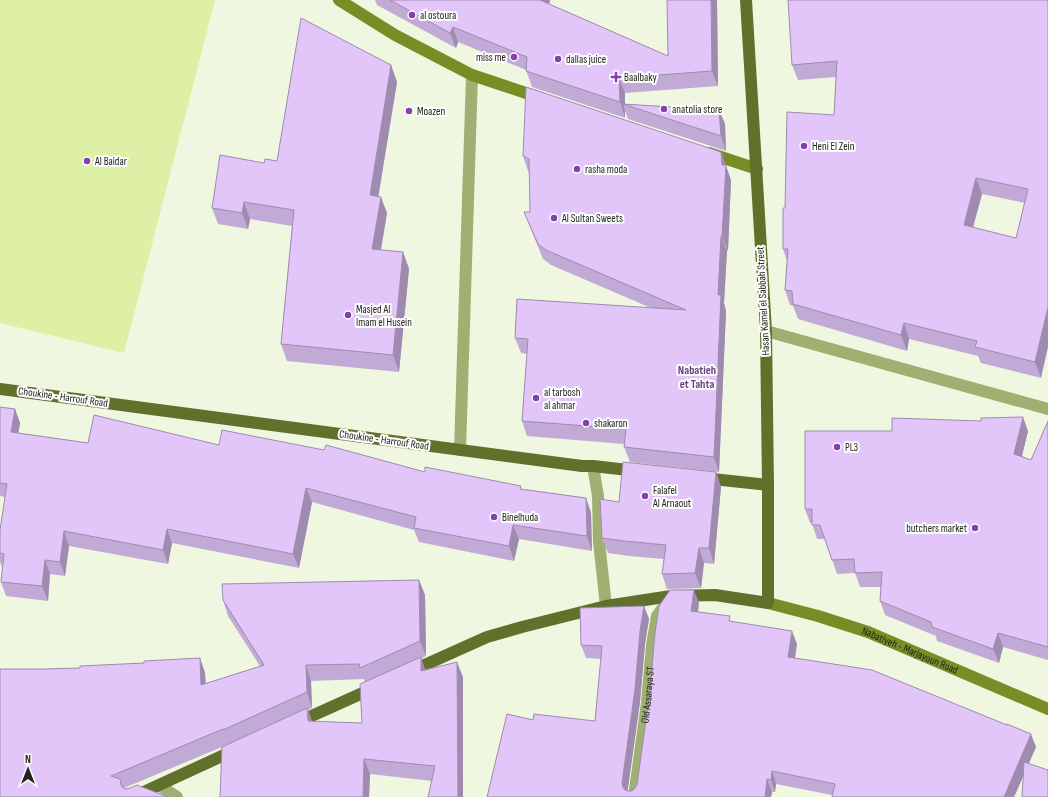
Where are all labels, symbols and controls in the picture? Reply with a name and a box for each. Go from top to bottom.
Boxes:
place label: al ostoura [420,9,456,22]
marker: al ostoura [407,10,417,20]
place label: miss me [476,51,506,64]
marker: miss me [509,52,519,62]
place label: dallas juice [566,53,606,66]
marker: dallas juice [553,54,563,64]
place label: Baalbaky [624,71,657,84]
marker: Baalbaky [611,72,621,82]
place label: anatolia store [672,103,723,116]
marker: anatolia store [659,104,669,114]
place label: Moazen [417,105,446,118]
marker: Moazen [404,106,414,116]
place label: Heni El Zein [812,140,855,153]
marker: Heni El Zein [799,141,809,151]
place label: Al Baidar [94,155,127,168]
marker: Al Baidar [82,156,92,166]
place label: rasha moda [585,163,627,176]
marker: rasha moda [572,164,582,174]
place label: Al Sultan Sweets [561,212,623,225]
marker: Al Sultan Sweets [549,213,559,223]
street label: Hasan Kamel el Sabbah Street [754,246,772,356]
place label: Masjed Al Imam el Husein [356,303,412,329]
marker: Masjed Al Imam el Husein [343,310,353,320]
district label: Nabatieh et Tahta [678,363,716,392]
street label: Choukine - Harrouf Road [17,384,109,410]
place label: al tarbosh al ahmar [544,386,581,412]
marker: al tarbosh al ahmar [531,393,541,403]
place label: shakaron [594,417,628,430]
marker: shakaron [581,418,591,428]
street label: Choukine - Harrouf Road [338,427,430,453]
place label: PL3 [845,441,859,454]
marker: PL3 [832,442,842,452]
place label: Falafel Al Arnaout [652,484,692,510]
marker: Falafel Al Arnaout [640,491,650,501]
place label: Binelhuda [502,511,538,524]
marker: Binelhuda [489,512,499,522]
place label: butchers market [906,522,968,535]
marker: butchers market [970,523,980,533]
street label: Nabatiyeh - Marjayoun Road [860,624,961,676]
street label: Old Assaraya ST [638,665,657,724]
north arrow [8,749,48,789]
text: N [25,753,31,766]

